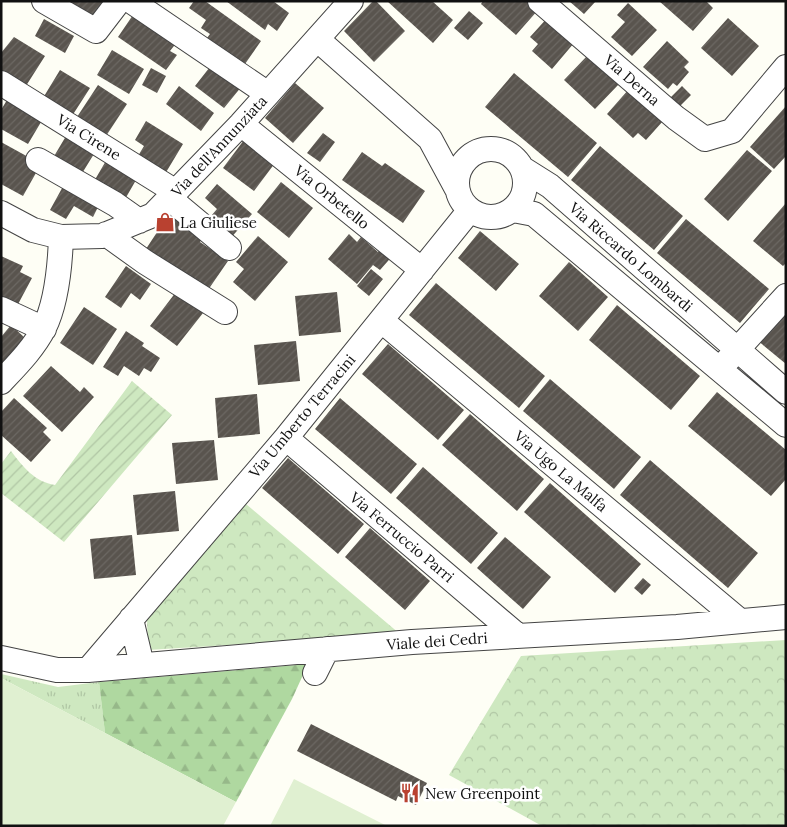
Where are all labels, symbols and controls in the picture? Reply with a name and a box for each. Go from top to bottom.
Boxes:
street label: Via Derna [599,50,664,110]
street label: Via dell'Annunziata [166,91,271,201]
street label: Via Cirene [53,109,125,164]
street label: Via Orbetello [290,160,374,233]
street label: Via Riccardo Lombardi [565,197,697,316]
shop icon: La Giuliese [154,211,176,233]
place label: La Giuliese [180,213,257,232]
street label: Via Umberto Terracini [244,350,359,482]
street label: Via Ugo La Malfa [510,426,612,516]
street label: Via Ferruccio Parri [345,487,458,586]
street label: Viale dei Cedri [385,628,488,654]
restaurant icon: New Greenpoint [399,782,421,804]
place label: New Greenpoint [425,784,540,803]

